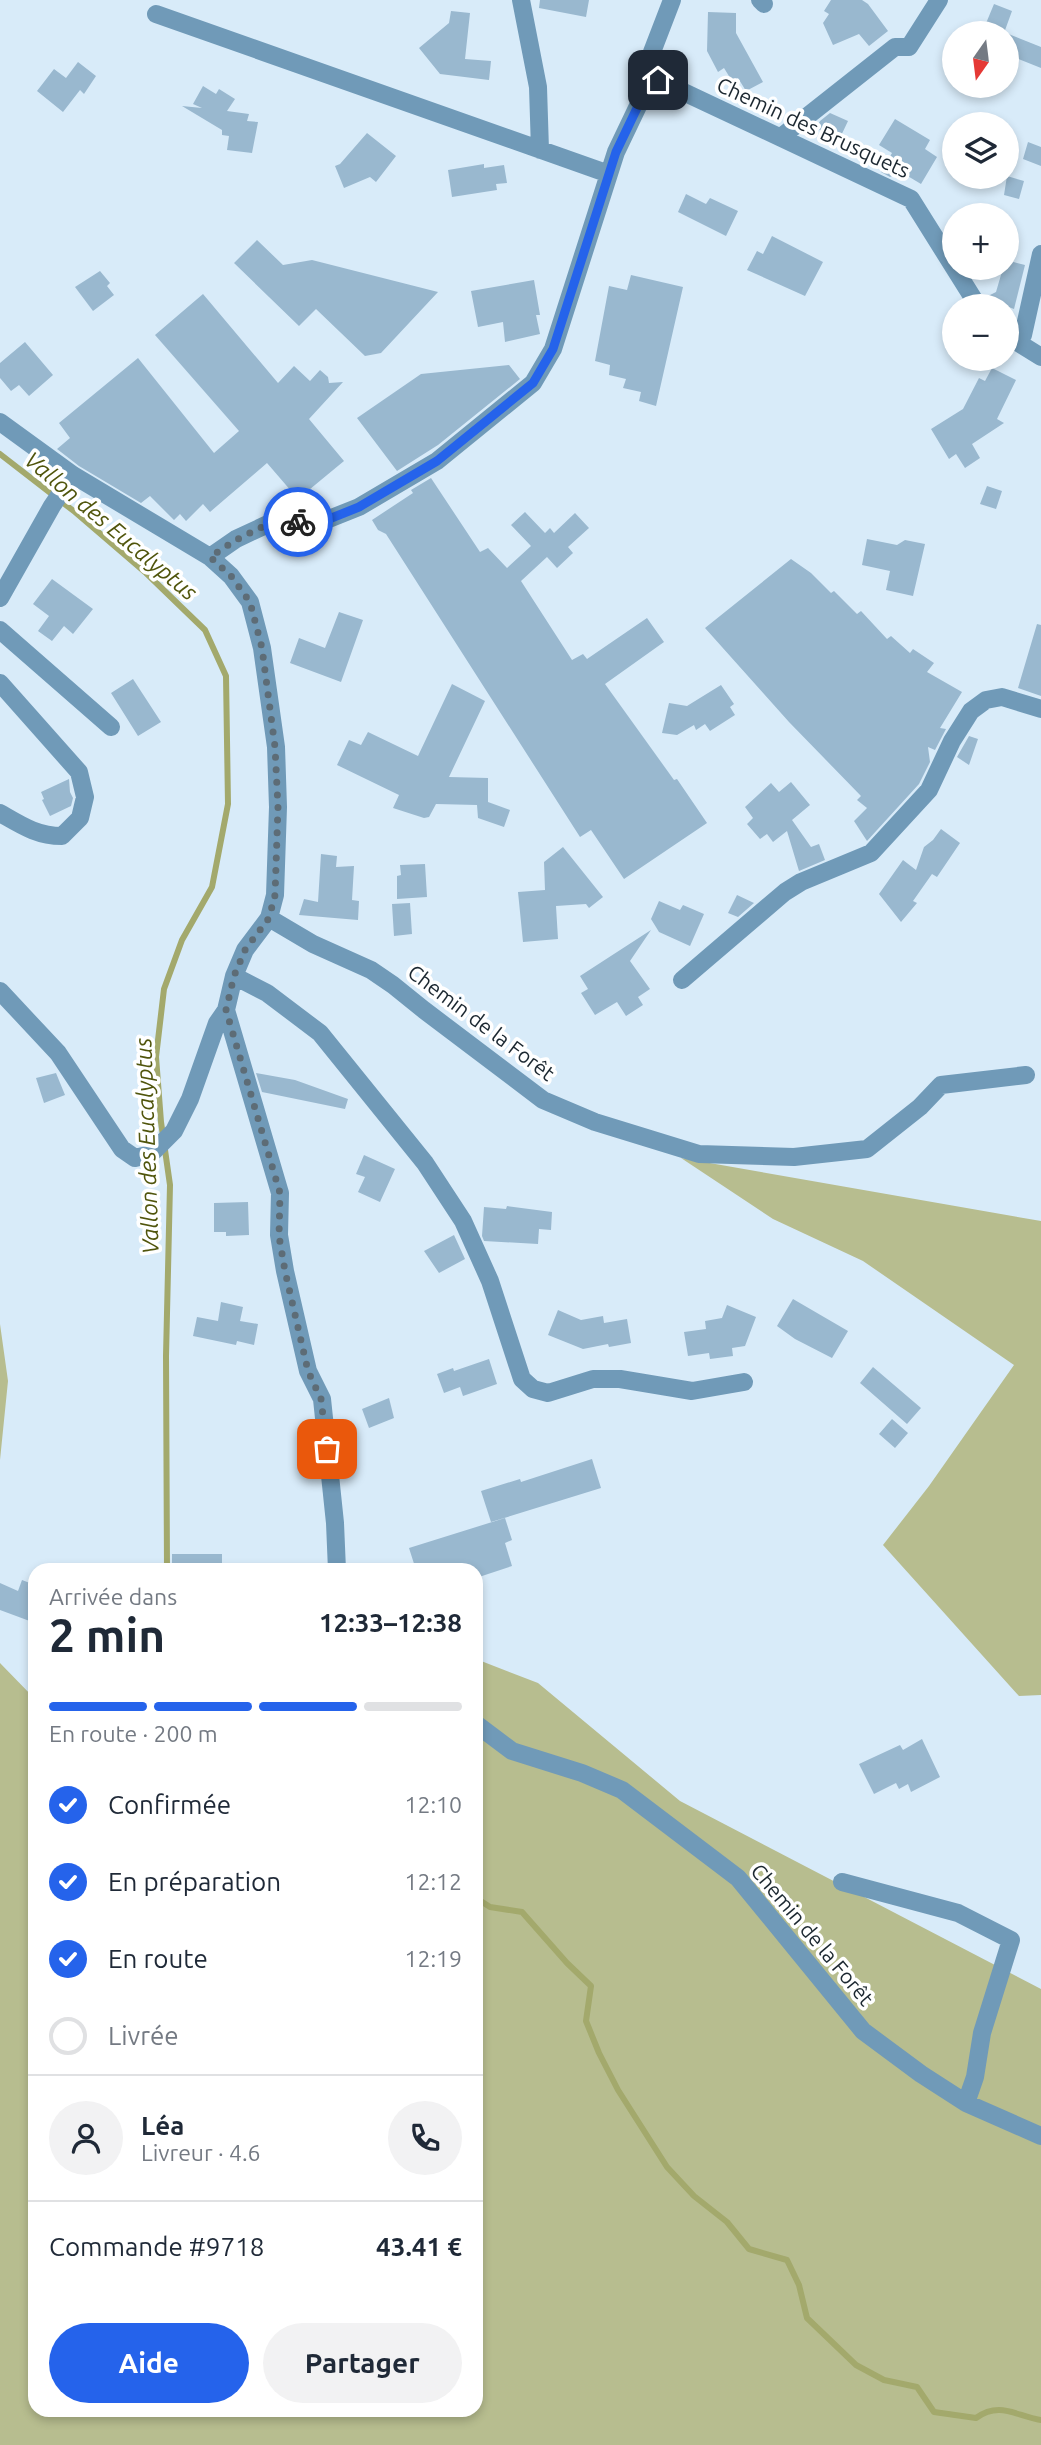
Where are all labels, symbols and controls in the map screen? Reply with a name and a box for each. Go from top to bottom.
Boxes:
north arrow [942,21,1018,98]
map controls [942,21,1019,371]
pin [628,50,688,110]
icon: home [639,61,677,99]
street label: Chemin des Brusquets [713,72,914,182]
button: layers [942,112,1019,189]
button: + [942,203,1019,280]
button: − [942,294,1019,371]
water label: Vallon des Eucalyptus [20,446,203,605]
courier [263,487,333,557]
icon: bike [279,503,317,541]
street label: Chemin de la Forêt [404,959,560,1085]
water label: Vallon des Eucalyptus [130,1037,163,1255]
pin [297,1419,357,1479]
icon: bag [308,1430,346,1468]
text: Arrivée dans [49,1584,177,1609]
text: 12:33–12:38 [319,1608,462,1637]
text: 2 min [49,1609,165,1661]
text: En route · 200 m [49,1721,218,1746]
icon: check [49,1786,87,1824]
text: Confirmée [108,1790,231,1819]
text: 12:10 [404,1792,462,1817]
street label: Chemin de la Forêt [747,1859,879,2010]
icon: check [49,1863,87,1901]
text: En préparation [108,1867,281,1896]
text: 12:12 [404,1869,462,1894]
icon: check [49,1940,87,1978]
text: En route [108,1944,208,1973]
text: 12:19 [404,1946,462,1971]
text: Livrée [108,2021,179,2050]
button: person [49,2101,123,2175]
button: phone [388,2101,462,2175]
text: Léa [141,2111,184,2140]
text: Livreur · 4.6 [141,2140,261,2165]
text: Commande #9718 [49,2232,265,2261]
text: 43.41 € [376,2232,462,2261]
button: Aide [49,2323,249,2403]
button: Partager [263,2323,462,2403]

